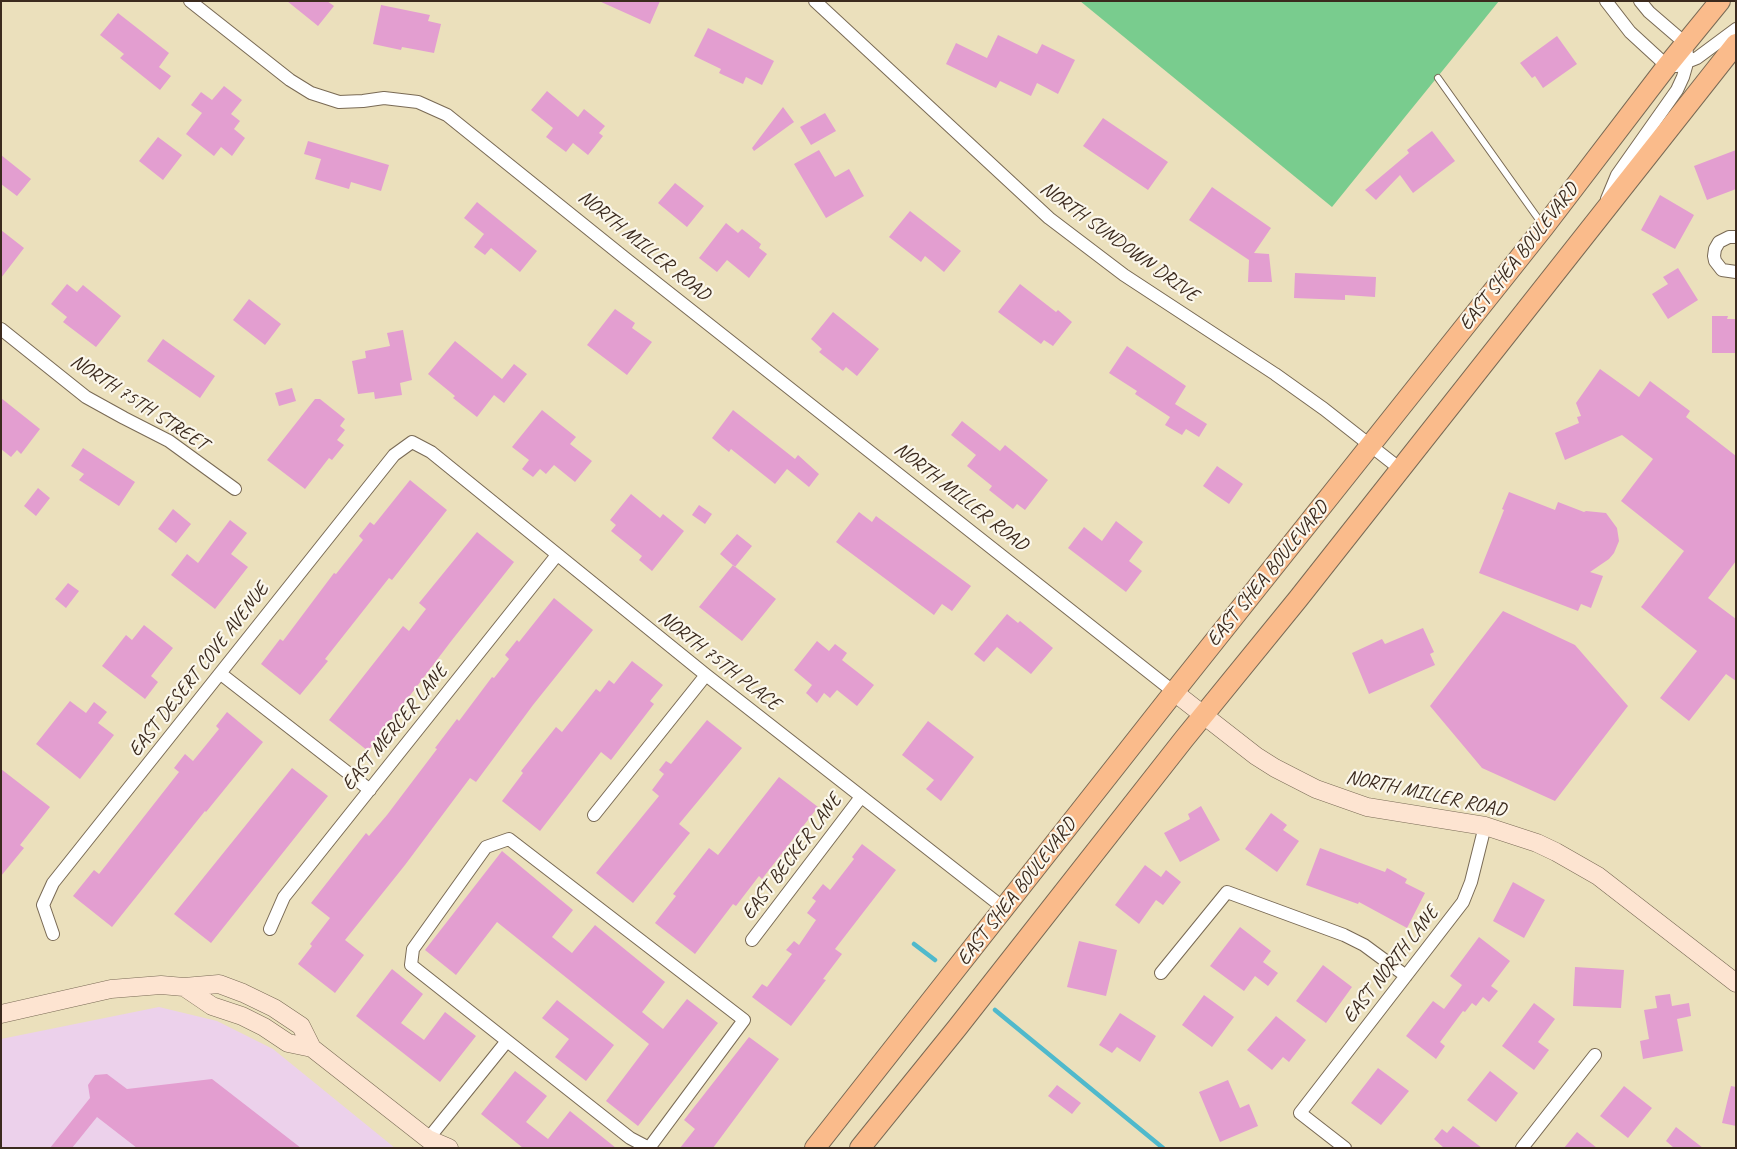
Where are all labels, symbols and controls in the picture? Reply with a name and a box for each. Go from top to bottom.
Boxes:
street label: NORTH SUNDOWN DRIVE [1035,177,1203,307]
street label: EAST SHEA BOULEVARD [1454,179,1584,335]
street label: NORTH MILLER ROAD [573,185,715,307]
street label: NORTH 75TH STREET [66,350,212,456]
street label: NORTH MILLER ROAD [889,437,1033,557]
street label: EAST SHEA BOULEVARD [1202,496,1334,652]
street label: EAST DESERT COVE AVENUE [124,578,274,762]
street label: NORTH 75TH PLACE [653,606,785,716]
street label: EAST MERCER LANE [337,660,453,796]
street label: NORTH MILLER ROAD [1344,765,1508,823]
street label: EAST BECKER LANE [737,789,847,925]
street label: EAST SHEA BOULEVARD [952,814,1082,970]
street label: EAST NORTH LANE [1338,902,1444,1028]

